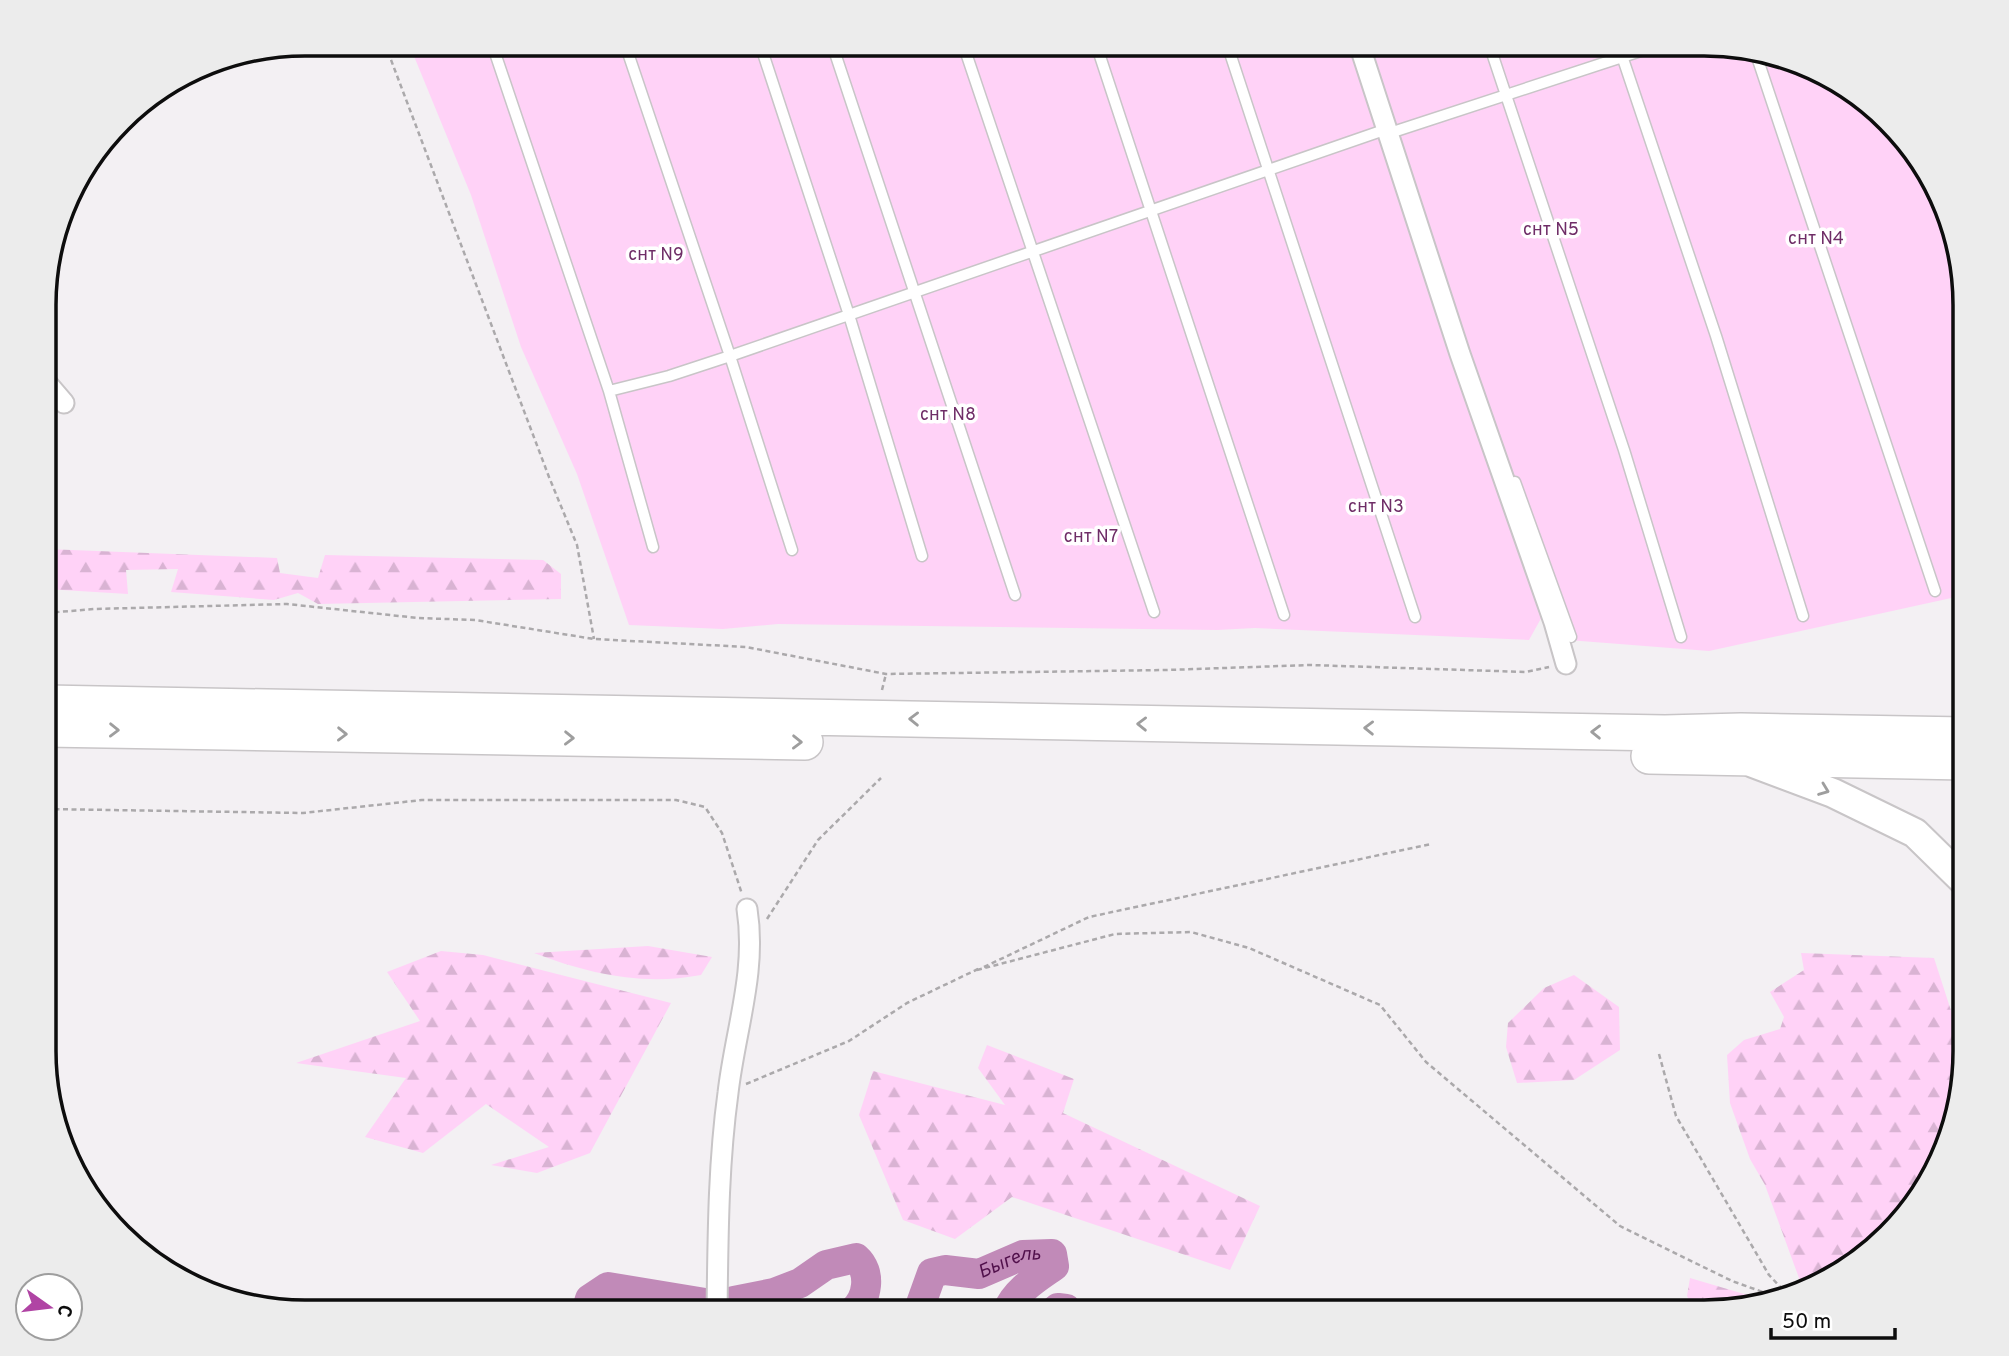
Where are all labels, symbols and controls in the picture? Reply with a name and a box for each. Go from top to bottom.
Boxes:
park label: снт N5 [1523,219,1579,242]
park label: снт N4 [1788,228,1844,251]
park label: снт N9 [628,244,684,267]
park label: снт N8 [920,404,976,427]
park label: снт N3 [1348,496,1404,519]
park label: снт N7 [1064,526,1118,549]
one-way arrow [908,712,919,727]
one-way arrow [1136,716,1147,731]
one-way arrow [1363,720,1374,735]
one-way arrow [109,723,120,738]
one-way arrow [1591,724,1601,740]
one-way arrow [337,726,347,742]
one-way arrow [564,730,575,746]
one-way arrow [791,734,802,749]
one-way arrow [1817,781,1829,795]
water label: Быгель [975,1242,1041,1285]
north arrow [14,1272,84,1342]
scale bar [1771,1296,1895,1340]
text: С [50,1302,77,1319]
text: 50 m [1782,1309,1831,1336]

